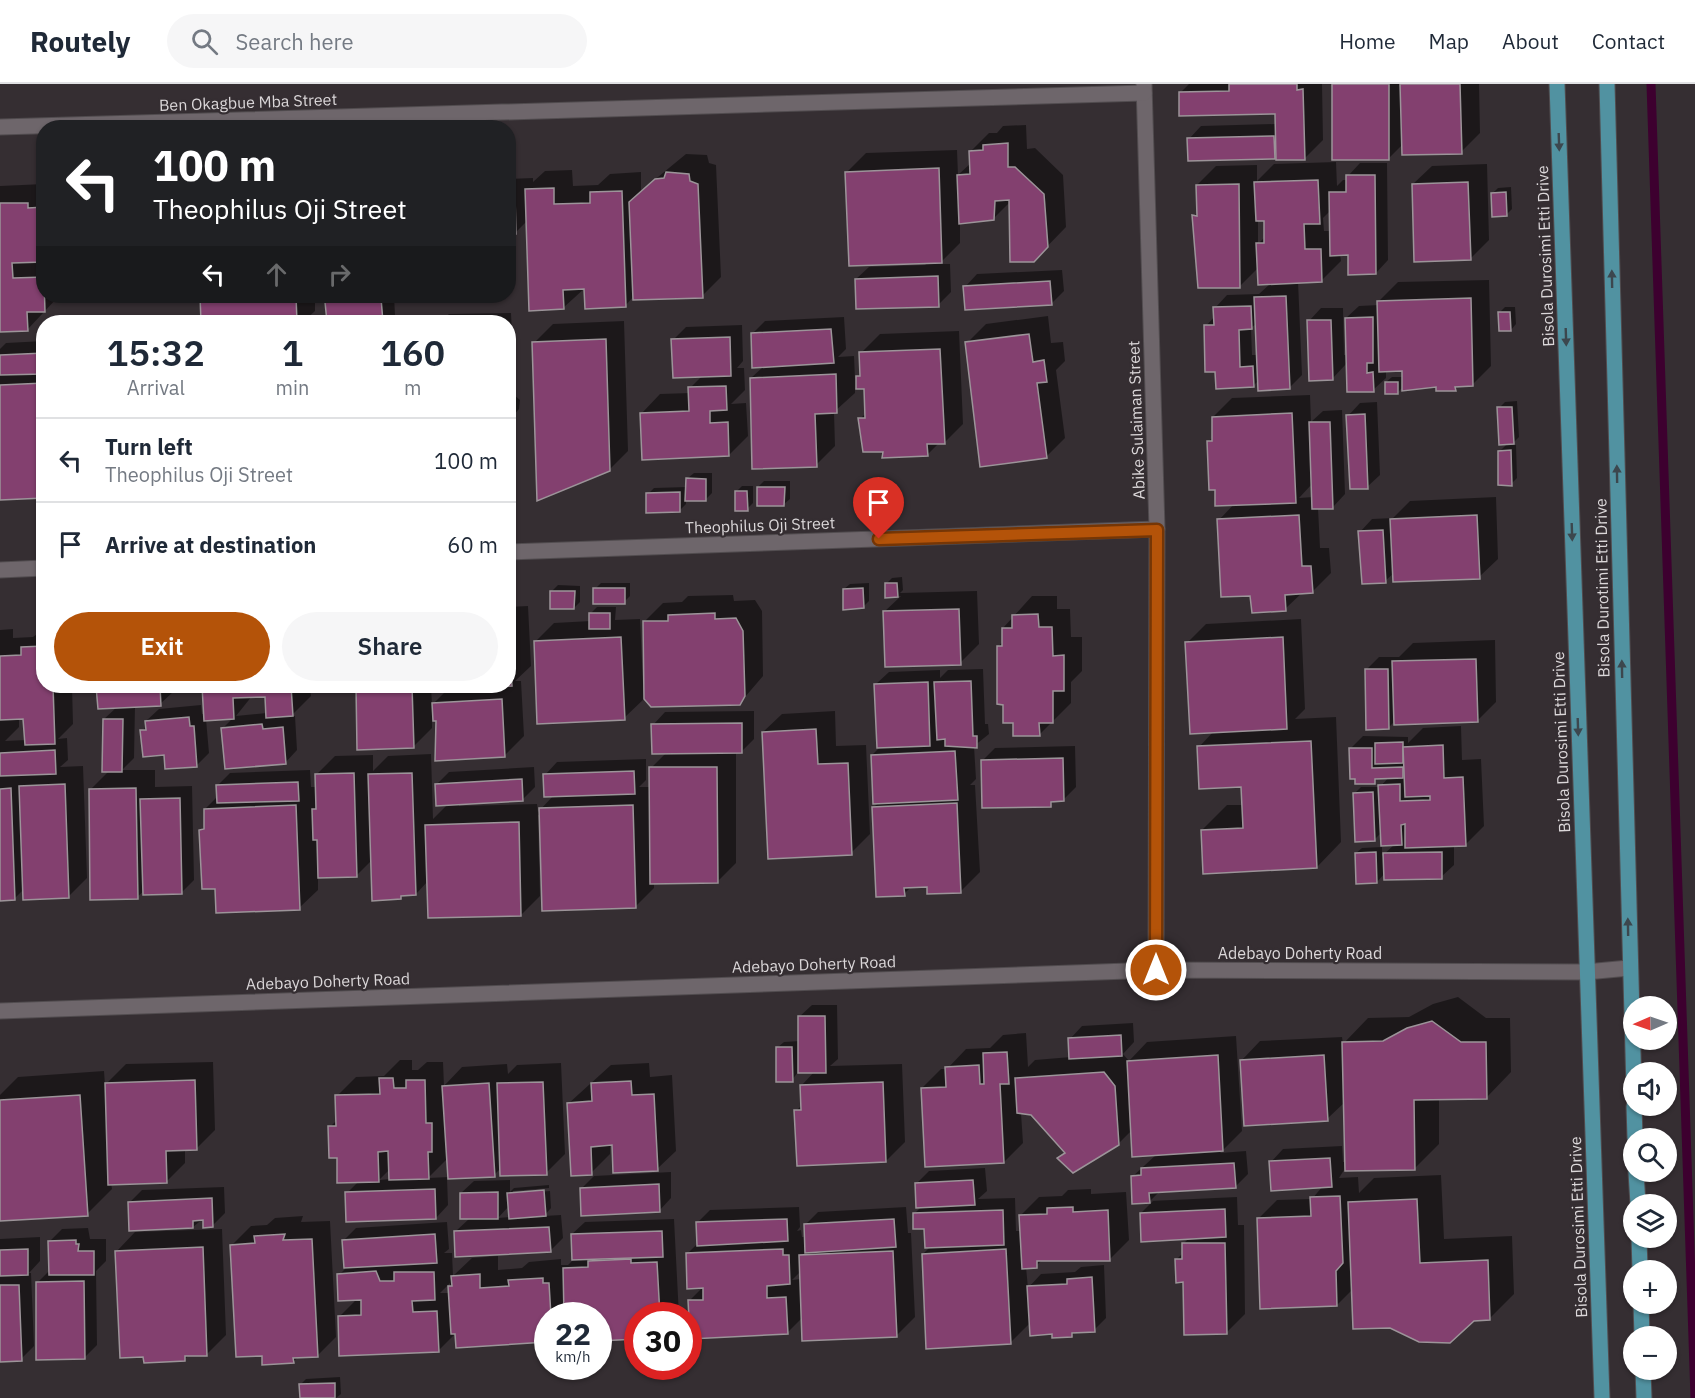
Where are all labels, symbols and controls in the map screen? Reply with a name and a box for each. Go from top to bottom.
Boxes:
search box [167,14,587,68]
text: Routely [30,23,131,60]
icon: search [188,25,221,58]
text: Search here [236,27,354,56]
text: Home [1339,27,1396,55]
text: Map [1429,27,1469,55]
text: About [1502,27,1559,55]
text: Contact [1592,27,1665,55]
street label: Ben Okagbue Mba Street [159,89,337,115]
one-way arrow [1555,133,1564,152]
text: 100 m [153,138,276,193]
icon: left [54,144,132,222]
street label: Bisola Durosimi Etti Drive [1532,165,1558,347]
text: Theophilus Oji Street [153,191,407,226]
icon: left [197,258,230,291]
icon: ahead [260,258,293,291]
icon: right [323,258,356,291]
one-way arrow [1607,270,1617,289]
one-way arrow [1561,328,1570,347]
text: 15:32 [107,329,205,376]
text: 1 [282,329,303,376]
text: 160 [380,329,445,376]
street label: Abike Sulaiman Street [1123,340,1149,500]
text: Arrival [127,374,185,401]
text: min [276,374,309,401]
text: m [404,374,421,401]
text: Turn left [105,432,193,461]
icon: left [54,444,87,477]
text: 100 m [434,446,498,475]
text: Theophilus Oji Street [105,461,293,488]
one-way arrow [1612,465,1622,484]
pin [853,477,904,539]
icon: arrive [862,486,895,519]
street label: Bisola Durotimi Etti Drive [1590,498,1614,678]
street label: Theophilus Oji Street [685,512,835,538]
one-way arrow [1567,523,1577,542]
icon: arrive [54,528,87,561]
text: Arrive at destination [105,530,316,559]
text: 60 m [447,530,498,559]
button: Exit [54,612,270,681]
button: Share [282,612,498,681]
street label: Bisola Durosimi Etti Drive [1548,651,1574,833]
one-way arrow [1617,660,1626,679]
one-way arrow [1574,718,1583,737]
one-way arrow [1623,917,1633,936]
position arrow [1124,938,1188,1002]
street label: Adebayo Doherty Road [1218,943,1382,963]
street label: Adebayo Doherty Road [732,951,896,977]
street label: Adebayo Doherty Road [246,968,410,994]
north arrow [1623,996,1677,1050]
map controls [1623,996,1677,1380]
button: sound [1623,1062,1677,1116]
button: search [1623,1128,1677,1182]
street label: Bisola Durosimi Etti Drive [1565,1136,1591,1318]
button: layers [1623,1194,1677,1248]
button: + [1623,1260,1677,1314]
speed limit sign: 30 [624,1302,702,1380]
text: 22 [555,1314,591,1353]
button: − [1623,1326,1677,1380]
text: km/h [555,1347,591,1366]

